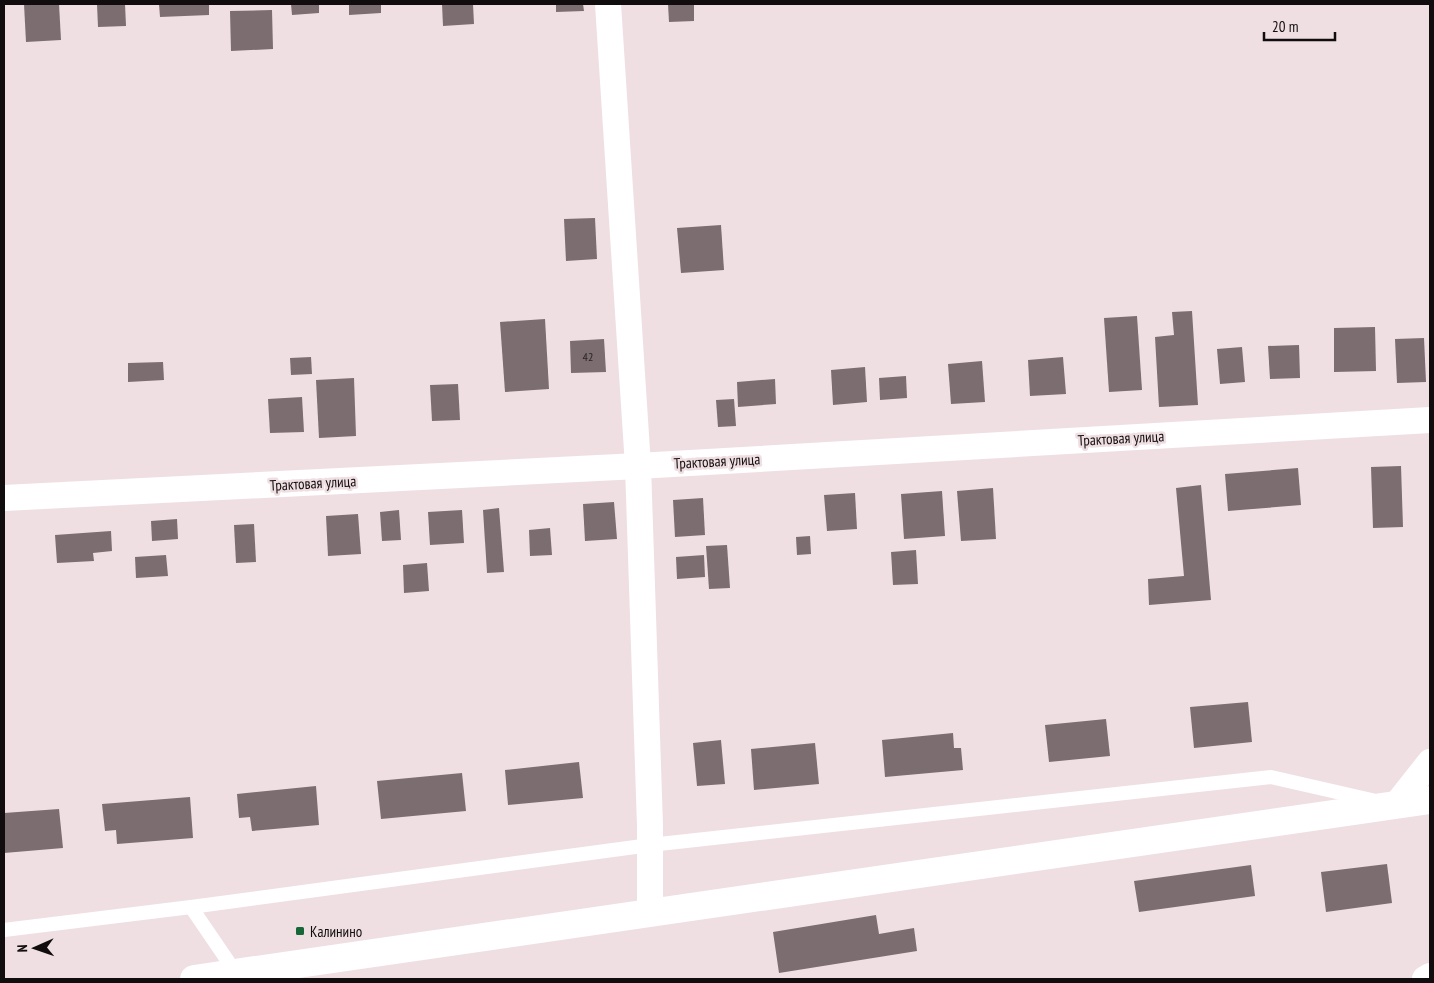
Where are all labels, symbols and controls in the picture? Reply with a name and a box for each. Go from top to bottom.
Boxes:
scale bar [1264,10,1335,42]
text: 20 m [1272,17,1298,36]
house number: 42 [583,349,593,364]
street label: Трактовая улица [1077,426,1165,450]
street label: Трактовая улица [673,449,761,473]
street label: Трактовая улица [269,471,357,495]
place label: Калинино [310,922,362,941]
north arrow [10,923,60,973]
marker: Калинино [294,925,306,937]
text: N [13,944,31,953]

